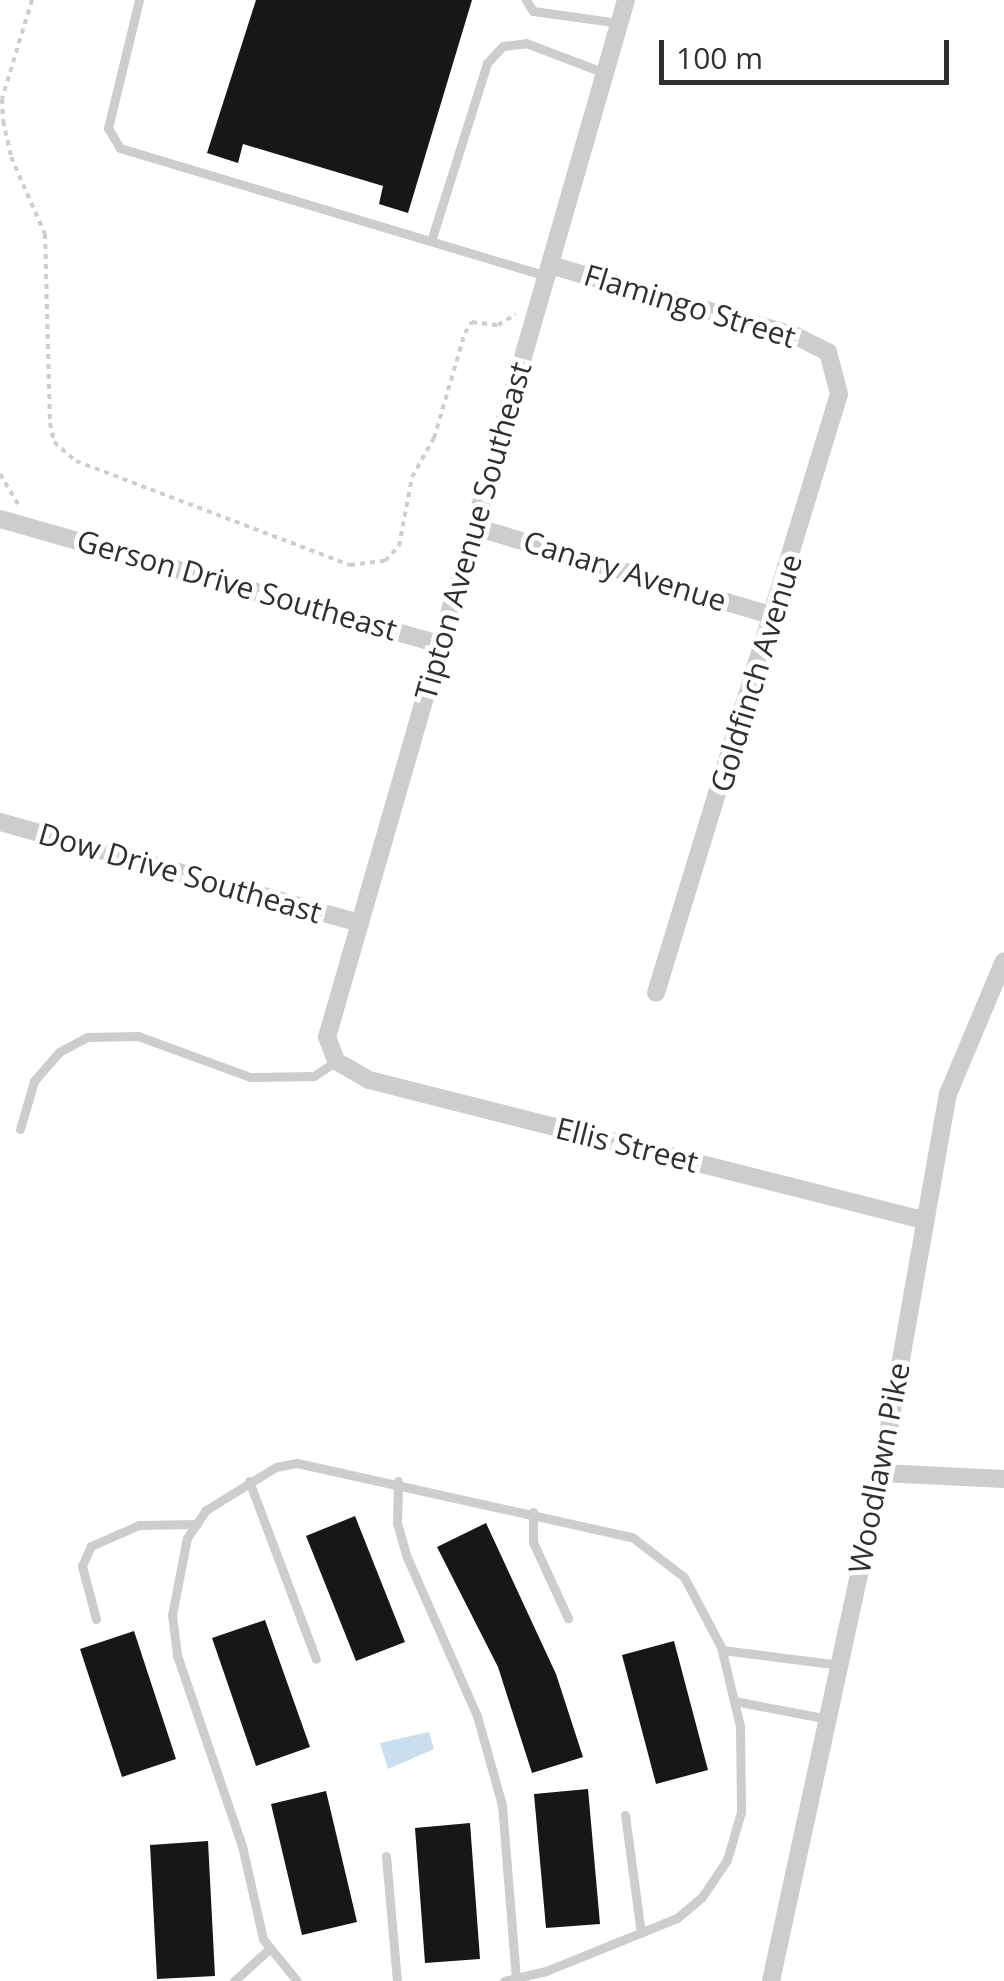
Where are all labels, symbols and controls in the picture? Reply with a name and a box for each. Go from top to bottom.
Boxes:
scale bar [664,20,954,82]
text: 100 m [676,37,763,78]
street label: Flamingo Street [580,257,800,355]
street label: Tipton Avenue Southeast [407,358,539,704]
street label: Gerson Drive Southeast [73,522,401,648]
street label: Canary Avenue [519,523,731,619]
street label: Goldfinch Avenue [703,550,809,796]
street label: Dow Drive Southeast [34,815,326,931]
street label: Ellis Street [552,1110,702,1180]
street label: Woodlawn Pike [841,1360,917,1576]

